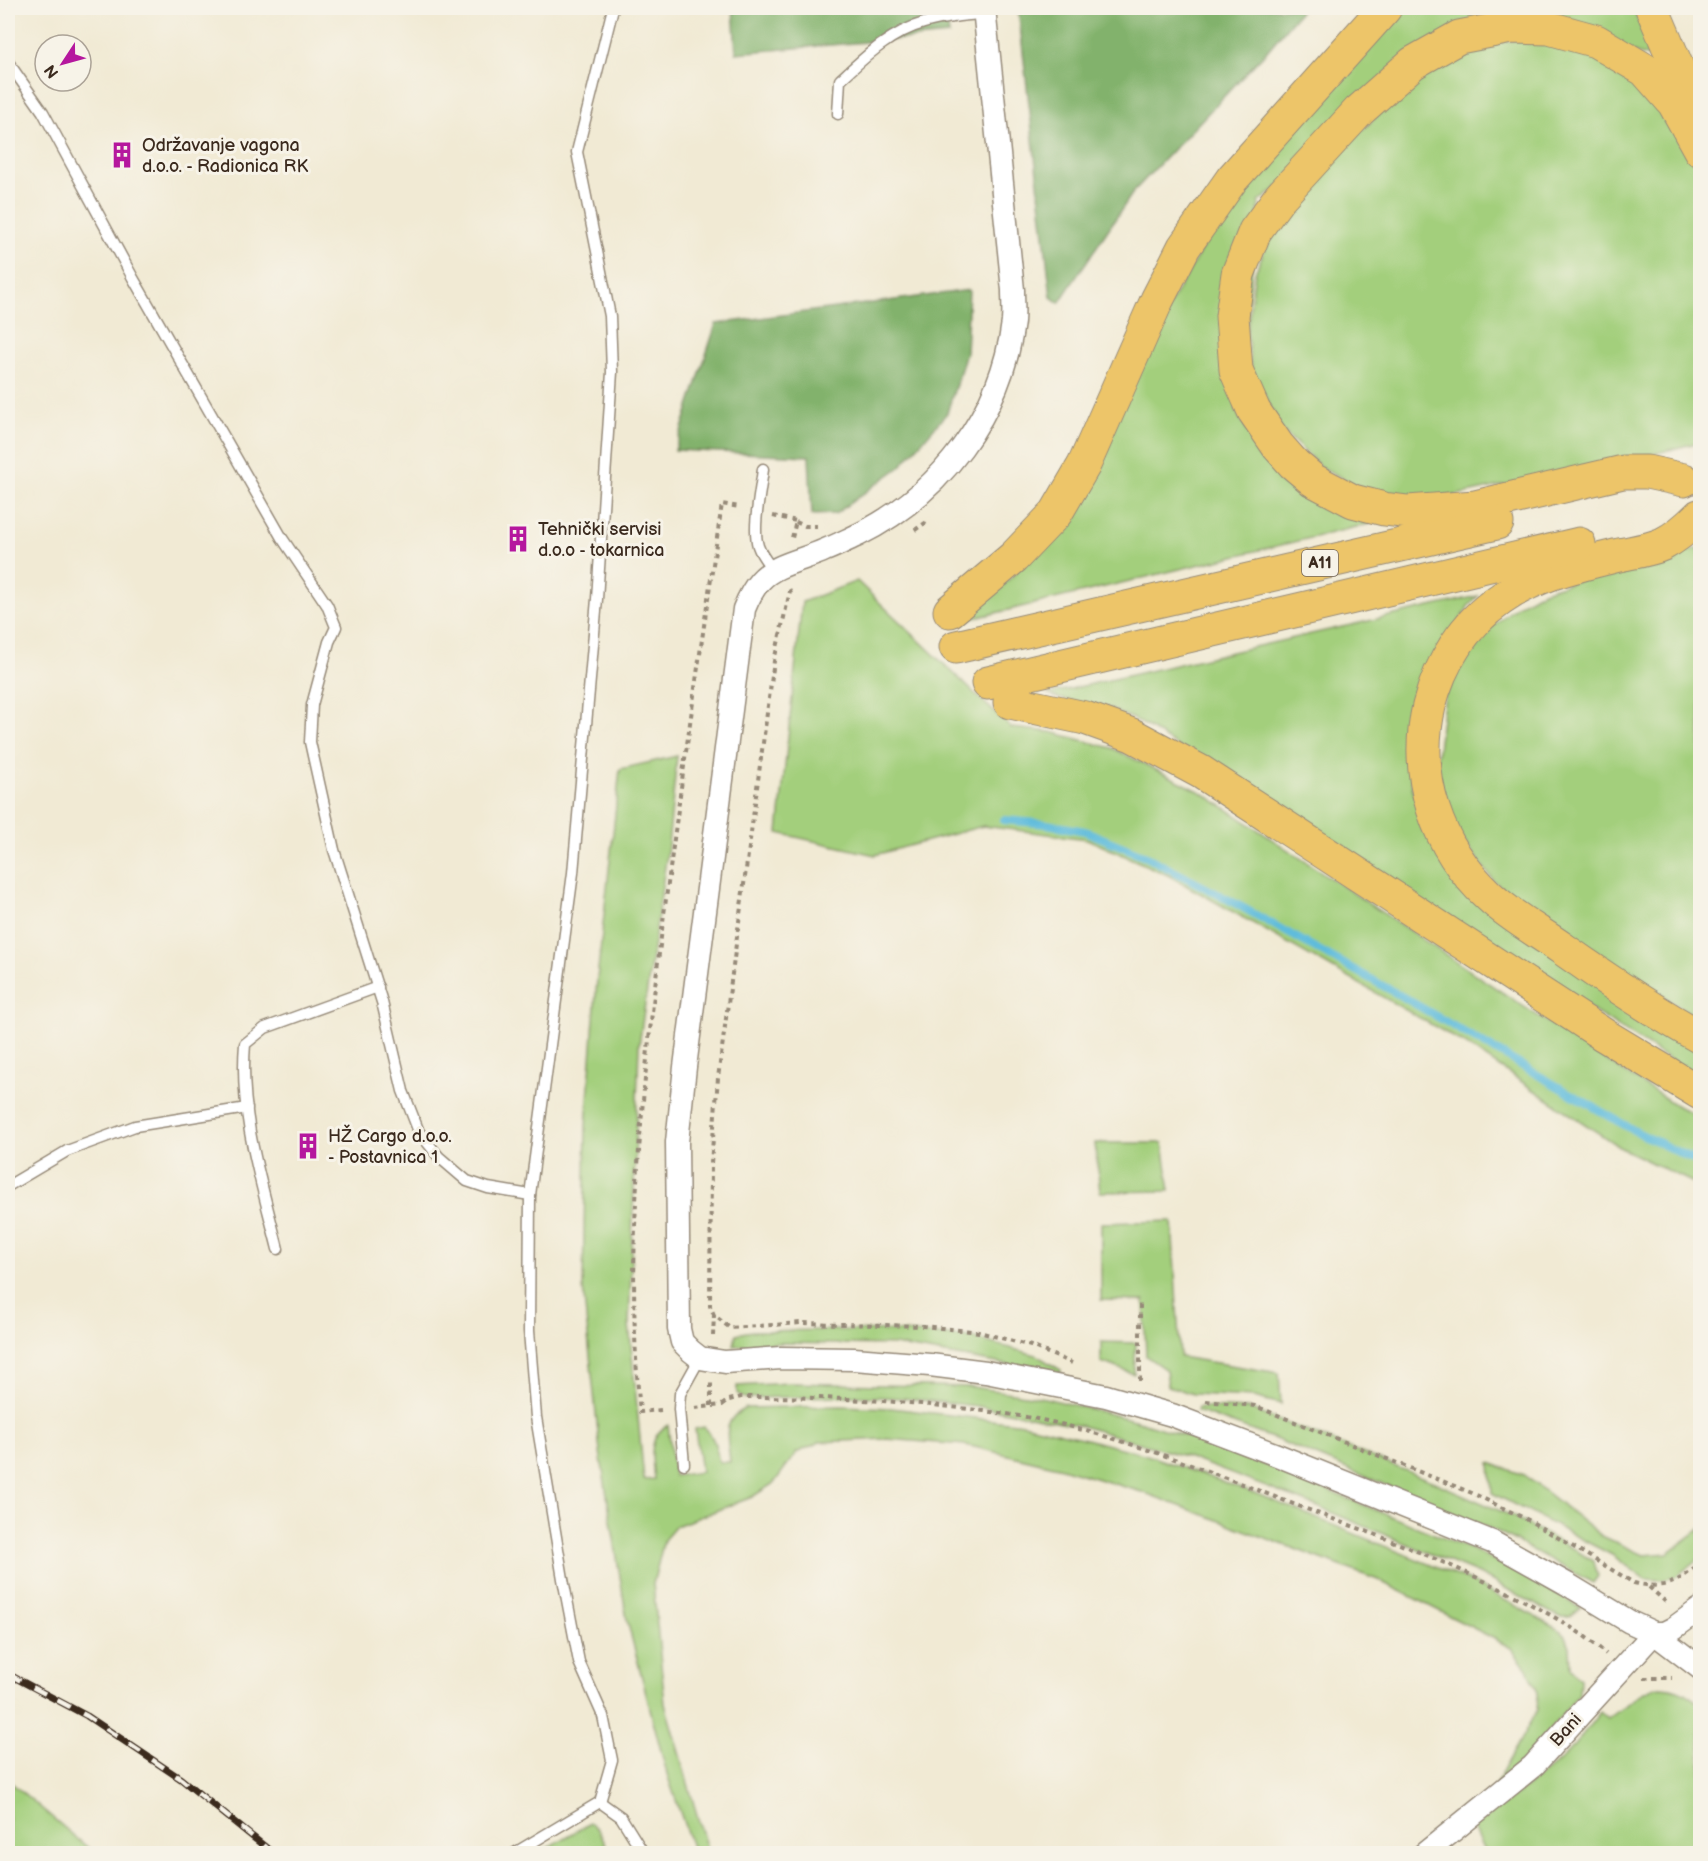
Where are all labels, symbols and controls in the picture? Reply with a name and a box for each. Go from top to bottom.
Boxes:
north arrow [33,33,93,93]
text: N [41,60,63,81]
place label: Održavanje vagona d.o.o. - Radionica RK [142,135,308,177]
building icon: Održavanje vagona d.o.o. - Radionica RK [107,140,137,170]
place label: Tehnički servisi d.o.o - tokarnica [538,519,665,561]
building icon: Tehnički servisi d.o.o - tokarnica [503,524,533,554]
road number: A11 [1302,550,1338,576]
place label: HŽ Cargo d.o.o. - Postavnica 1 [328,1124,452,1168]
building icon: HŽ Cargo d.o.o. - Postavnica 1 [293,1131,323,1161]
street label: Bani [1546,1709,1586,1751]

